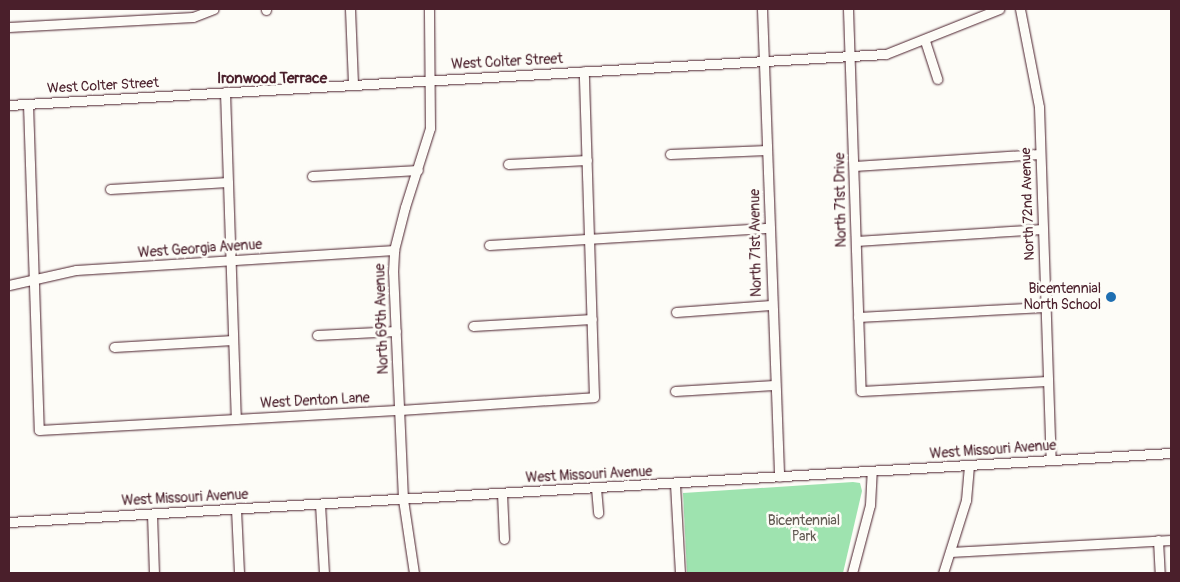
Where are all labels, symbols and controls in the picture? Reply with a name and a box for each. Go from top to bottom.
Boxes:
street label: West Colter Street [451,51,563,73]
district label: Ironwood Terrace [217,70,327,88]
street label: West Colter Street [47,75,159,97]
street label: North 72nd Avenue [1018,147,1038,261]
street label: North 71st Drive [832,152,850,248]
street label: North 71st Avenue [747,189,765,297]
street label: West Georgia Avenue [137,236,263,262]
street label: North 69th Avenue [372,263,392,375]
place label: Bicentennial North School [1024,281,1101,314]
marker: Bicentennial North School [1105,291,1117,303]
street label: West Denton Lane [260,390,370,412]
street label: West Missouri Avenue [929,437,1057,463]
street label: West Missouri Avenue [525,463,653,487]
street label: West Missouri Avenue [121,486,249,510]
park label: Bicentennial Park [768,513,840,546]

